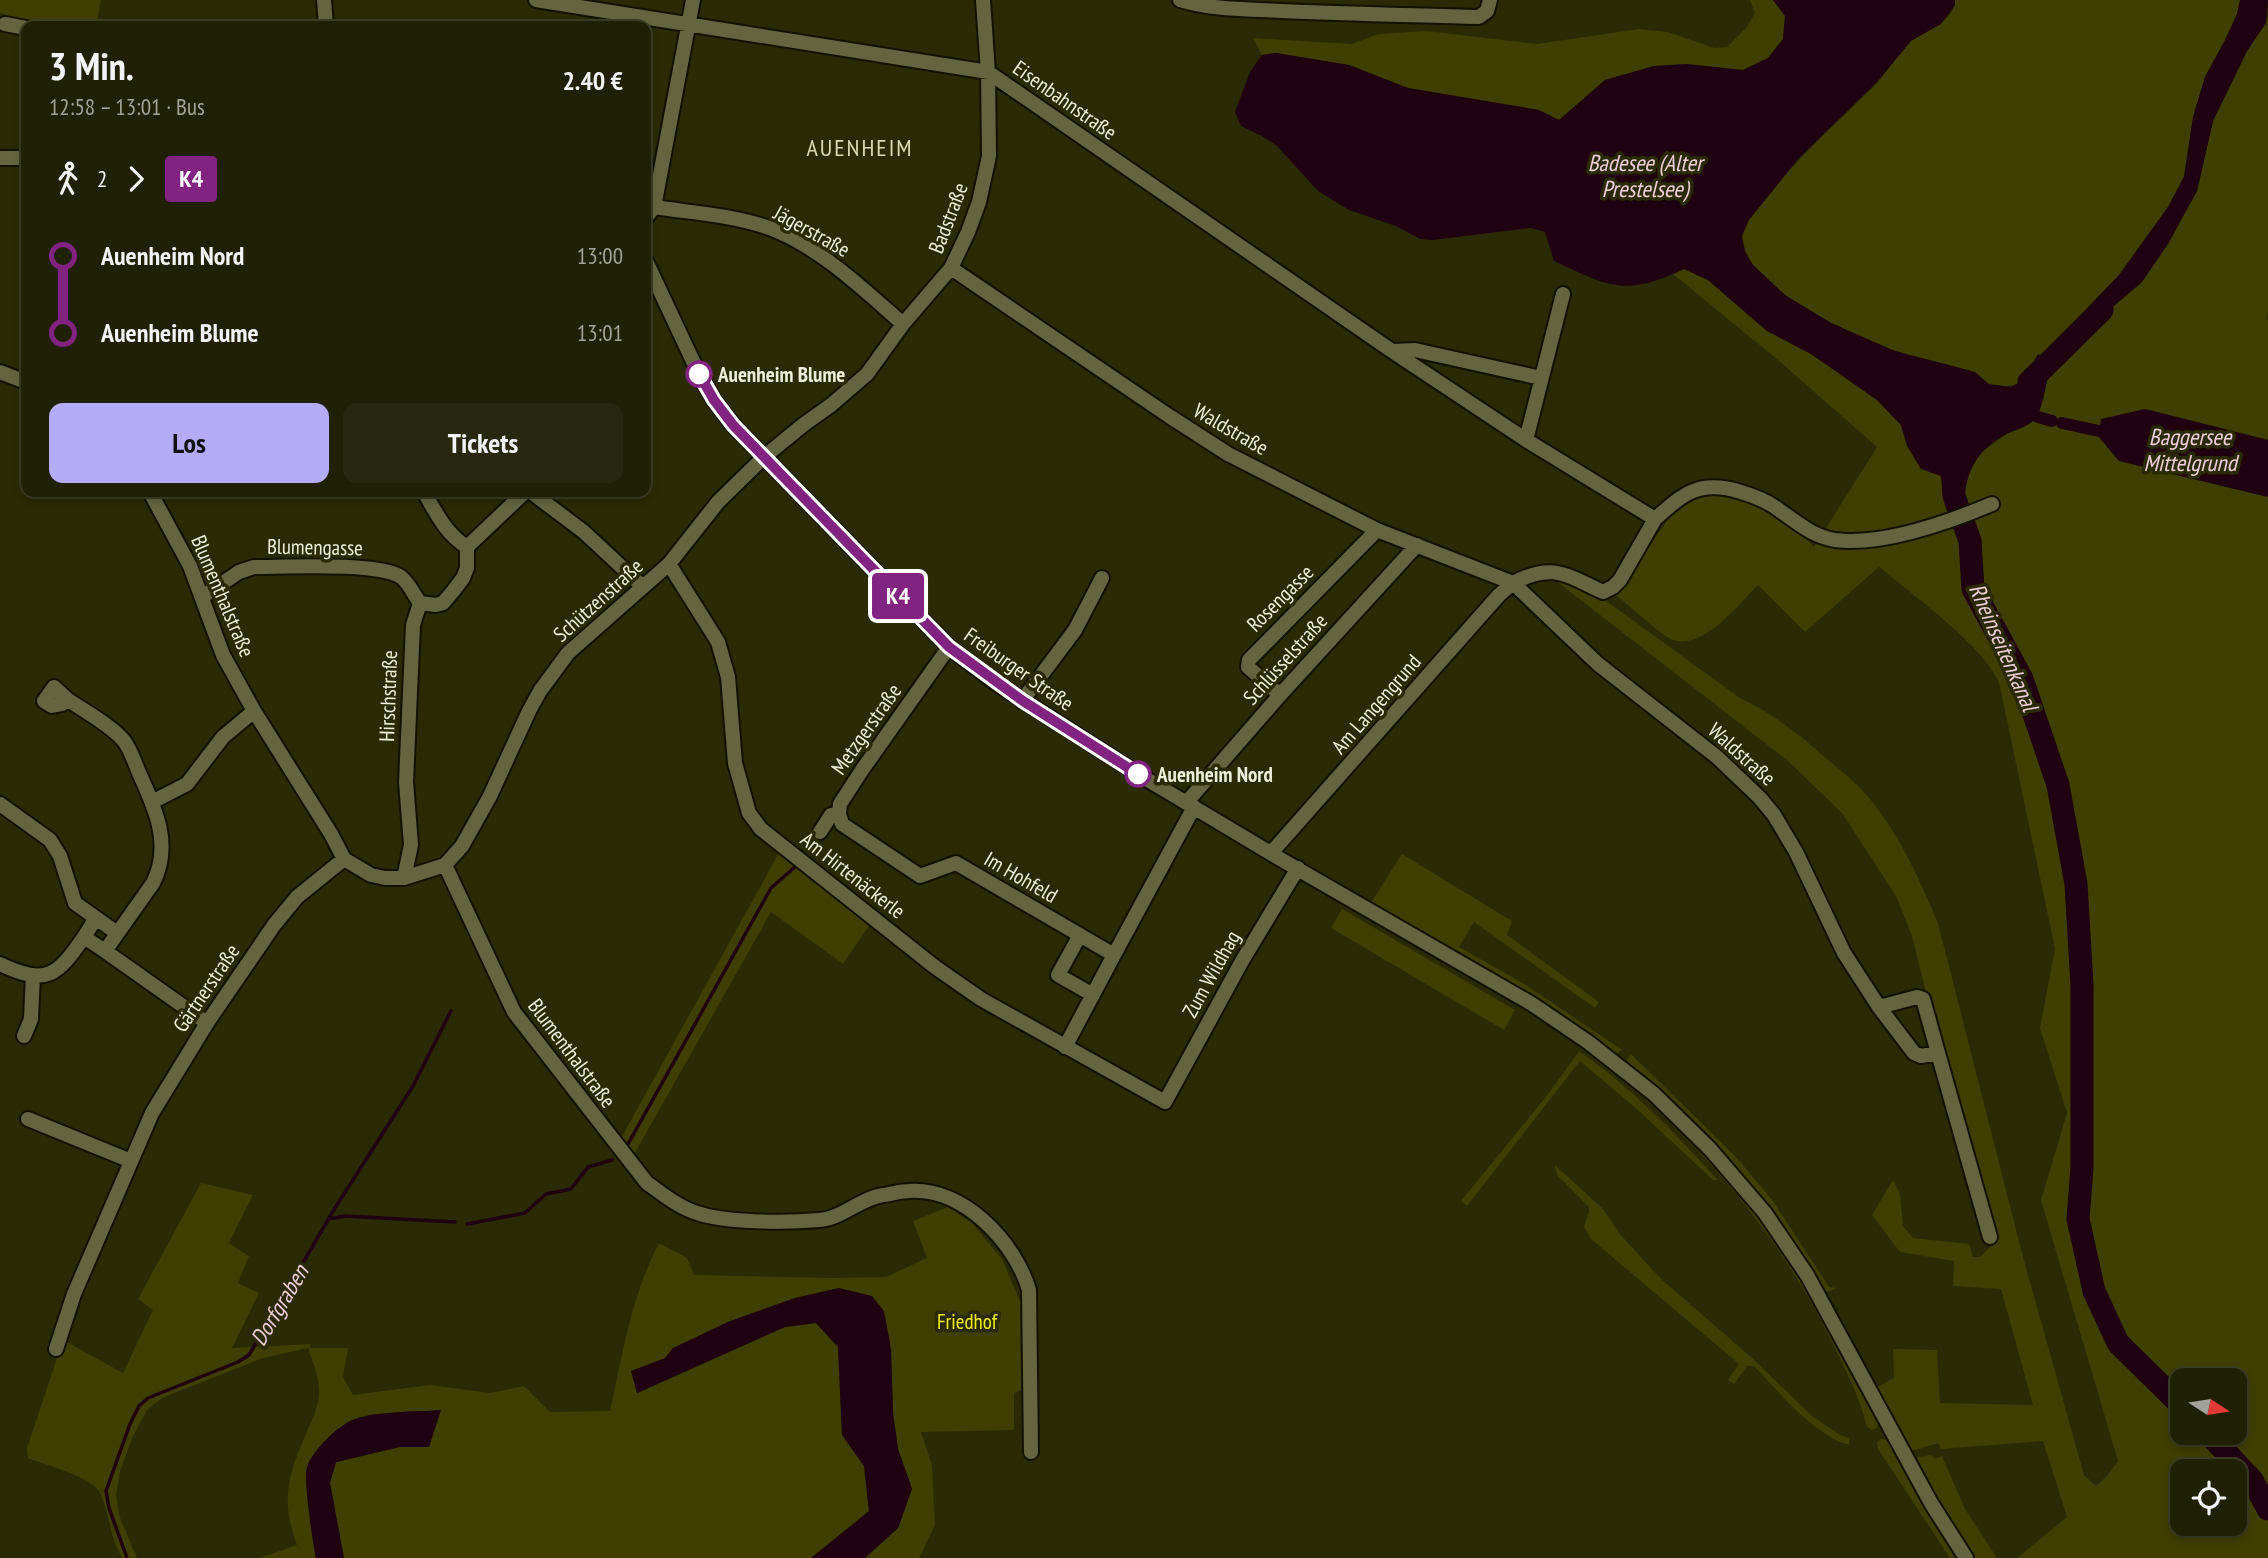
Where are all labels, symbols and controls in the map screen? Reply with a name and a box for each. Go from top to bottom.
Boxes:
text: 3 Min. [49,41,134,90]
street label: Eisenbahnstraße [1008,54,1122,146]
text: 2.40 € [562,64,623,97]
text: 12:58 – 13:01 · Bus [49,92,205,121]
district label: AUENHEIM [806,132,914,163]
water label: Badesee (Alter Prestelsee) [1588,148,1706,203]
icon: walk [49,160,87,198]
icon: forward [117,160,155,198]
text: K4 [179,163,203,194]
text: 2 [97,164,107,193]
street label: Badstraße [922,179,974,257]
street label: Jägerstraße [768,199,855,263]
text: Auenheim Nord [101,239,244,272]
text: 13:00 [577,241,623,270]
text: Auenheim Blume [101,316,259,349]
text: 13:01 [577,318,623,347]
marker: Auenheim Blume [686,361,712,387]
place label: Auenheim Blume [717,361,845,388]
street label: Waldstraße [1189,397,1273,461]
button: Los [49,403,329,483]
button: Tickets [343,403,623,483]
water label: Baggersee Mittelgrund [2143,422,2240,477]
street label: Blumenthalstraße [185,531,261,661]
street label: Blumengasse [267,533,363,561]
street label: Schützenstraße [547,553,649,647]
street label: Rosengasse [1241,559,1319,637]
line badge: K4 [866,573,930,619]
water label: Rheinseitenkanal [1963,579,2046,718]
text: K4 [886,580,910,611]
street label: Schlüsselstraße [1237,608,1333,710]
street label: Freiburger Straße [959,621,1079,717]
street label: Am Langengrund [1325,649,1427,759]
street label: Hirschstraße [373,650,403,742]
street label: Metzgerstraße [825,678,907,780]
street label: Waldstraße [1703,717,1781,791]
marker: Auenheim Nord [1125,761,1151,787]
place label: Auenheim Nord [1156,761,1273,788]
street label: Am Hirtenäckerle [795,826,911,924]
street label: Im Hohfeld [979,845,1063,909]
street label: Zum Wildhag [1176,926,1246,1022]
street label: Gärtnerstraße [167,939,245,1037]
street label: Blumenthalstraße [522,993,622,1113]
water label: Dorfgraben [244,1258,315,1351]
park label: Friedhof [937,1308,998,1335]
north arrow [2170,1368,2247,1446]
map controls [2170,1368,2247,1536]
button: locate [2170,1459,2247,1536]

